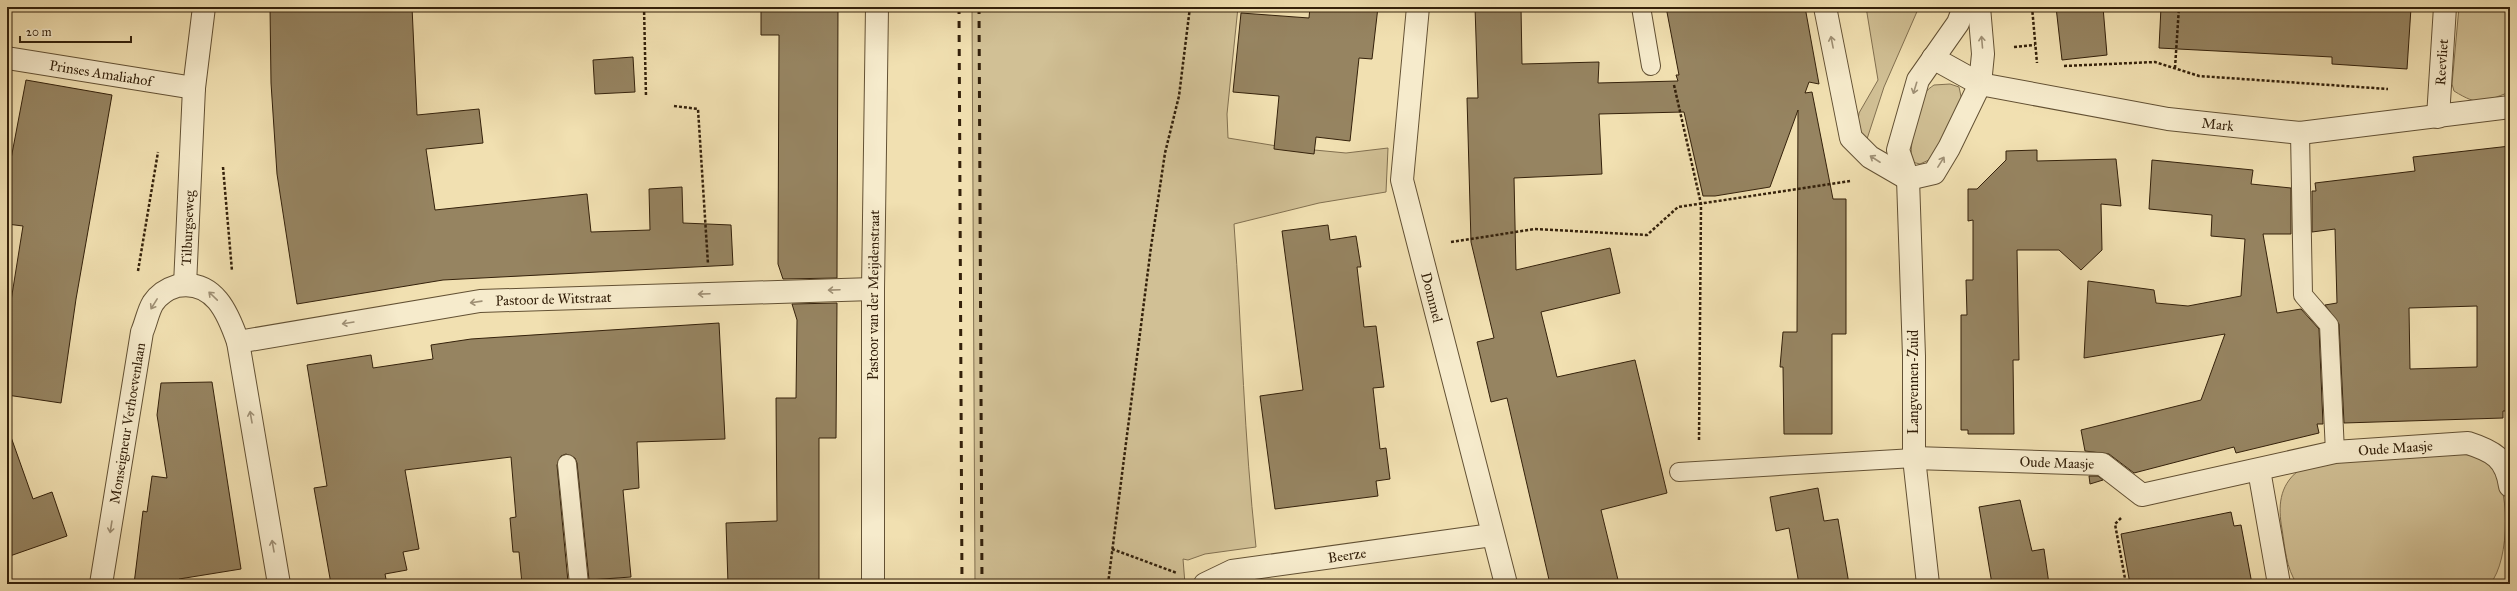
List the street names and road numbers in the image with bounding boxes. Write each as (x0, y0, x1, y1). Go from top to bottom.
street label: Reevliet (2432, 38, 2451, 86)
street label: Prinses Amaliahof (48, 56, 156, 90)
street label: Mark (2201, 114, 2235, 134)
street label: Tilburgseweg (177, 189, 198, 266)
street label: Pastoor van der Meijdenstraat (864, 210, 883, 380)
street label: Dommel (1418, 270, 1447, 325)
street label: Pastoor de Witstraat (495, 288, 612, 309)
street label: Langvennen-Zuid (1905, 330, 1922, 434)
street label: Monseigneur Verhoevenlaan (106, 341, 149, 505)
street label: Oude Maasje (2358, 437, 2433, 459)
street label: Oude Maasje (2019, 453, 2095, 472)
street label: Beerze (1327, 544, 1367, 566)

